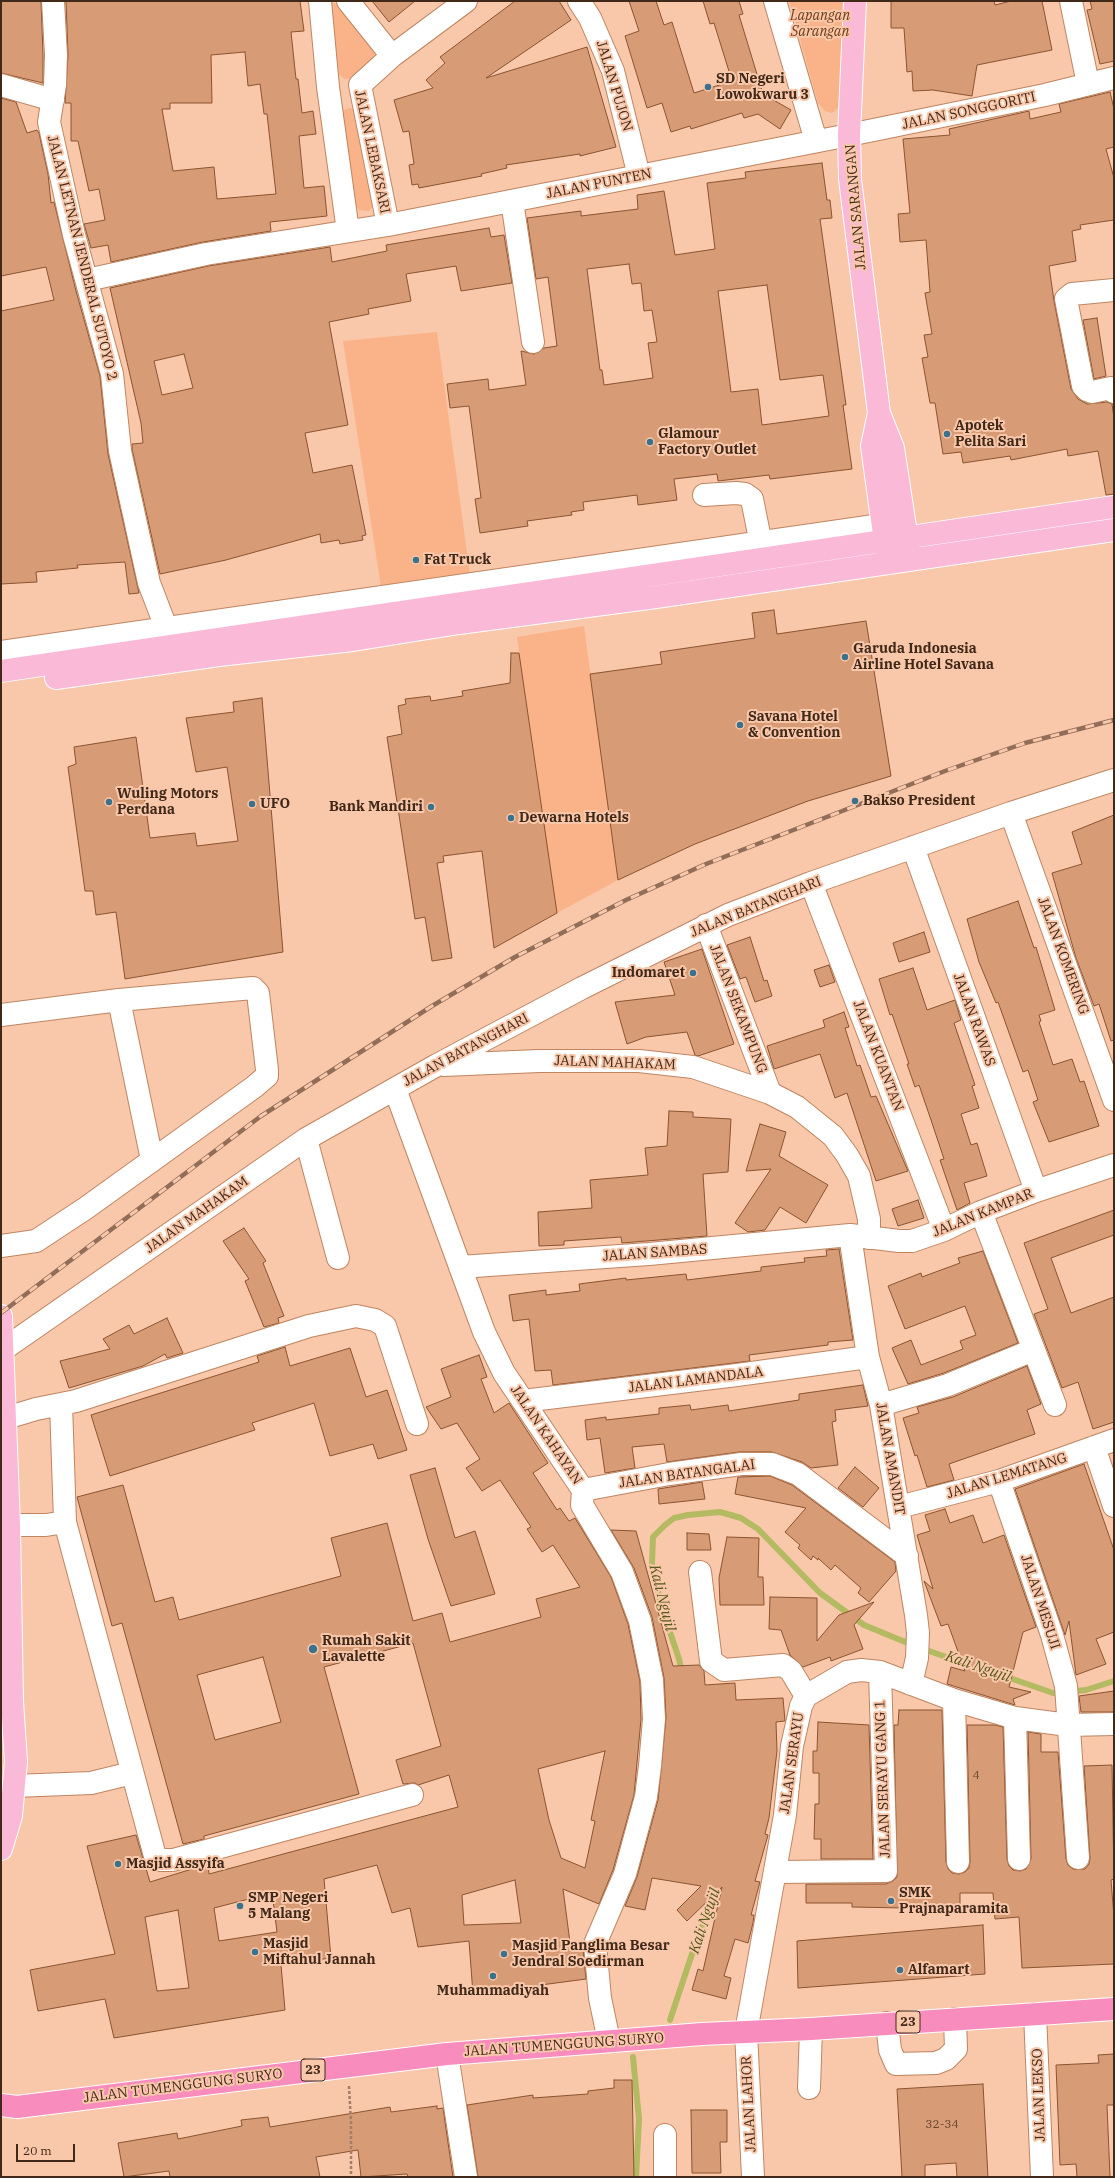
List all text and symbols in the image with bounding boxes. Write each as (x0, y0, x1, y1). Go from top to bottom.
park label: Lapangan Sarangan (790, 8, 850, 40)
street label: JALAN PUJON (592, 39, 636, 133)
place label: SD Negeri Lowokwaru 3 (716, 71, 809, 104)
marker: SD Negeri Lowokwaru 3 (703, 82, 713, 92)
street label: JALAN LEBAKSARI (351, 89, 393, 215)
street label: JALAN SONGGORITI (901, 89, 1037, 133)
street label: JALAN LETNAN JENDERAL SUTOYO 2 (43, 134, 121, 382)
street label: JALAN SARANGAN (842, 143, 870, 271)
street label: JALAN PUNTEN (545, 166, 653, 202)
place label: Apotek Pelita Sari (955, 418, 1026, 450)
place label: Glamour Factory Outlet (658, 426, 756, 458)
marker: Apotek Pelita Sari (942, 429, 952, 439)
marker: Glamour Factory Outlet (645, 437, 655, 447)
place label: Fat Truck (424, 552, 491, 568)
marker: Fat Truck (411, 555, 421, 565)
place label: Garuda Indonesia Airline Hotel Savana (853, 641, 994, 674)
marker: Garuda Indonesia Airline Hotel Savana (840, 652, 850, 662)
place label: Savana Hotel & Convention (748, 709, 840, 742)
marker: Savana Hotel & Convention (735, 720, 745, 730)
place label: Wuling Motors Perdana (117, 786, 218, 818)
place label: Bakso President (863, 793, 975, 809)
place label: UFO (260, 796, 290, 812)
marker: Bakso President (850, 796, 860, 806)
marker: Wuling Motors Perdana (104, 797, 114, 807)
marker: UFO (247, 799, 257, 809)
place label: Bank Mandiri (329, 799, 423, 815)
marker: Bank Mandiri (426, 802, 436, 812)
place label: Dewarna Hotels (519, 810, 629, 826)
marker: Dewarna Hotels (506, 813, 516, 823)
street label: JALAN BATANGHARI (688, 873, 824, 941)
street label: JALAN KOMERING (1034, 895, 1092, 1017)
street label: JALAN SEKAMPUNG (706, 942, 770, 1076)
place label: Indomaret (612, 965, 685, 981)
marker: Indomaret (688, 968, 698, 978)
street label: JALAN RAWAS (949, 971, 999, 1069)
street label: JALAN KUANTAN (849, 998, 907, 1114)
street label: JALAN BATANGHARI (400, 1010, 532, 1090)
street label: JALAN MAHAKAM (554, 1052, 676, 1074)
street label: JALAN MAHAKAM (142, 1173, 252, 1257)
street label: JALAN KAMPAR (930, 1185, 1036, 1241)
street label: JALAN SAMBAS (602, 1241, 708, 1265)
street label: JALAN LAMANDALA (628, 1363, 764, 1397)
street label: JALAN KAHAYAN (507, 1382, 585, 1488)
street label: JALAN AMANDIT (872, 1401, 908, 1517)
street label: JALAN LEMATANG (945, 1450, 1069, 1502)
street label: JALAN BATANGALAI (618, 1456, 756, 1492)
street label: JALAN MESUJI (1017, 1553, 1063, 1651)
water label: Kali Ngujil (645, 1563, 679, 1633)
place label: Rumah Sakit Lavalette (322, 1633, 411, 1666)
marker: Rumah Sakit Lavalette (307, 1643, 319, 1655)
water label: Kali Ngujil (943, 1647, 1013, 1687)
street label: JALAN SERAYU GANG 1 (872, 1700, 894, 1858)
street label: JALAN SERAYU (777, 1711, 807, 1815)
house number: 4 (972, 1769, 980, 1783)
place label: Masjid Assyifa (126, 1856, 225, 1872)
marker: Masjid Assyifa (113, 1859, 123, 1869)
place label: SMK Prajnaparamita (899, 1885, 1008, 1918)
water label: Kali Ngujil (685, 1886, 725, 1956)
place label: SMP Negeri 5 Malang (248, 1890, 328, 1922)
marker: SMK Prajnaparamita (886, 1896, 896, 1906)
marker: SMP Negeri 5 Malang (235, 1901, 245, 1911)
place label: Masjid Miftahul Jannah (263, 1936, 376, 1968)
place label: Masjid Panglima Besar Jendral Soedirman (512, 1938, 670, 1970)
marker: Masjid Miftahul Jannah (250, 1947, 260, 1957)
marker: Masjid Panglima Besar Jendral Soedirman (499, 1949, 509, 1959)
place label: Alfamart (908, 1962, 970, 1978)
marker: Alfamart (895, 1965, 905, 1975)
marker: Muhammadiyah (488, 1971, 498, 1981)
place label: Muhammadiyah (437, 1983, 549, 1999)
road number: 23 (896, 2011, 920, 2033)
street label: JALAN TUMENGGUNG SURYO (464, 2030, 664, 2060)
street label: JALAN LEKSO (1029, 2048, 1049, 2142)
street label: JALAN LAHOR (738, 2055, 760, 2153)
road number: 23 (301, 2059, 325, 2081)
street label: JALAN TUMENGGUNG SURYO (83, 2065, 283, 2107)
house number: 32-34 (925, 2118, 959, 2132)
scale bar (18, 2136, 77, 2162)
text: 20 m (23, 2143, 52, 2158)

